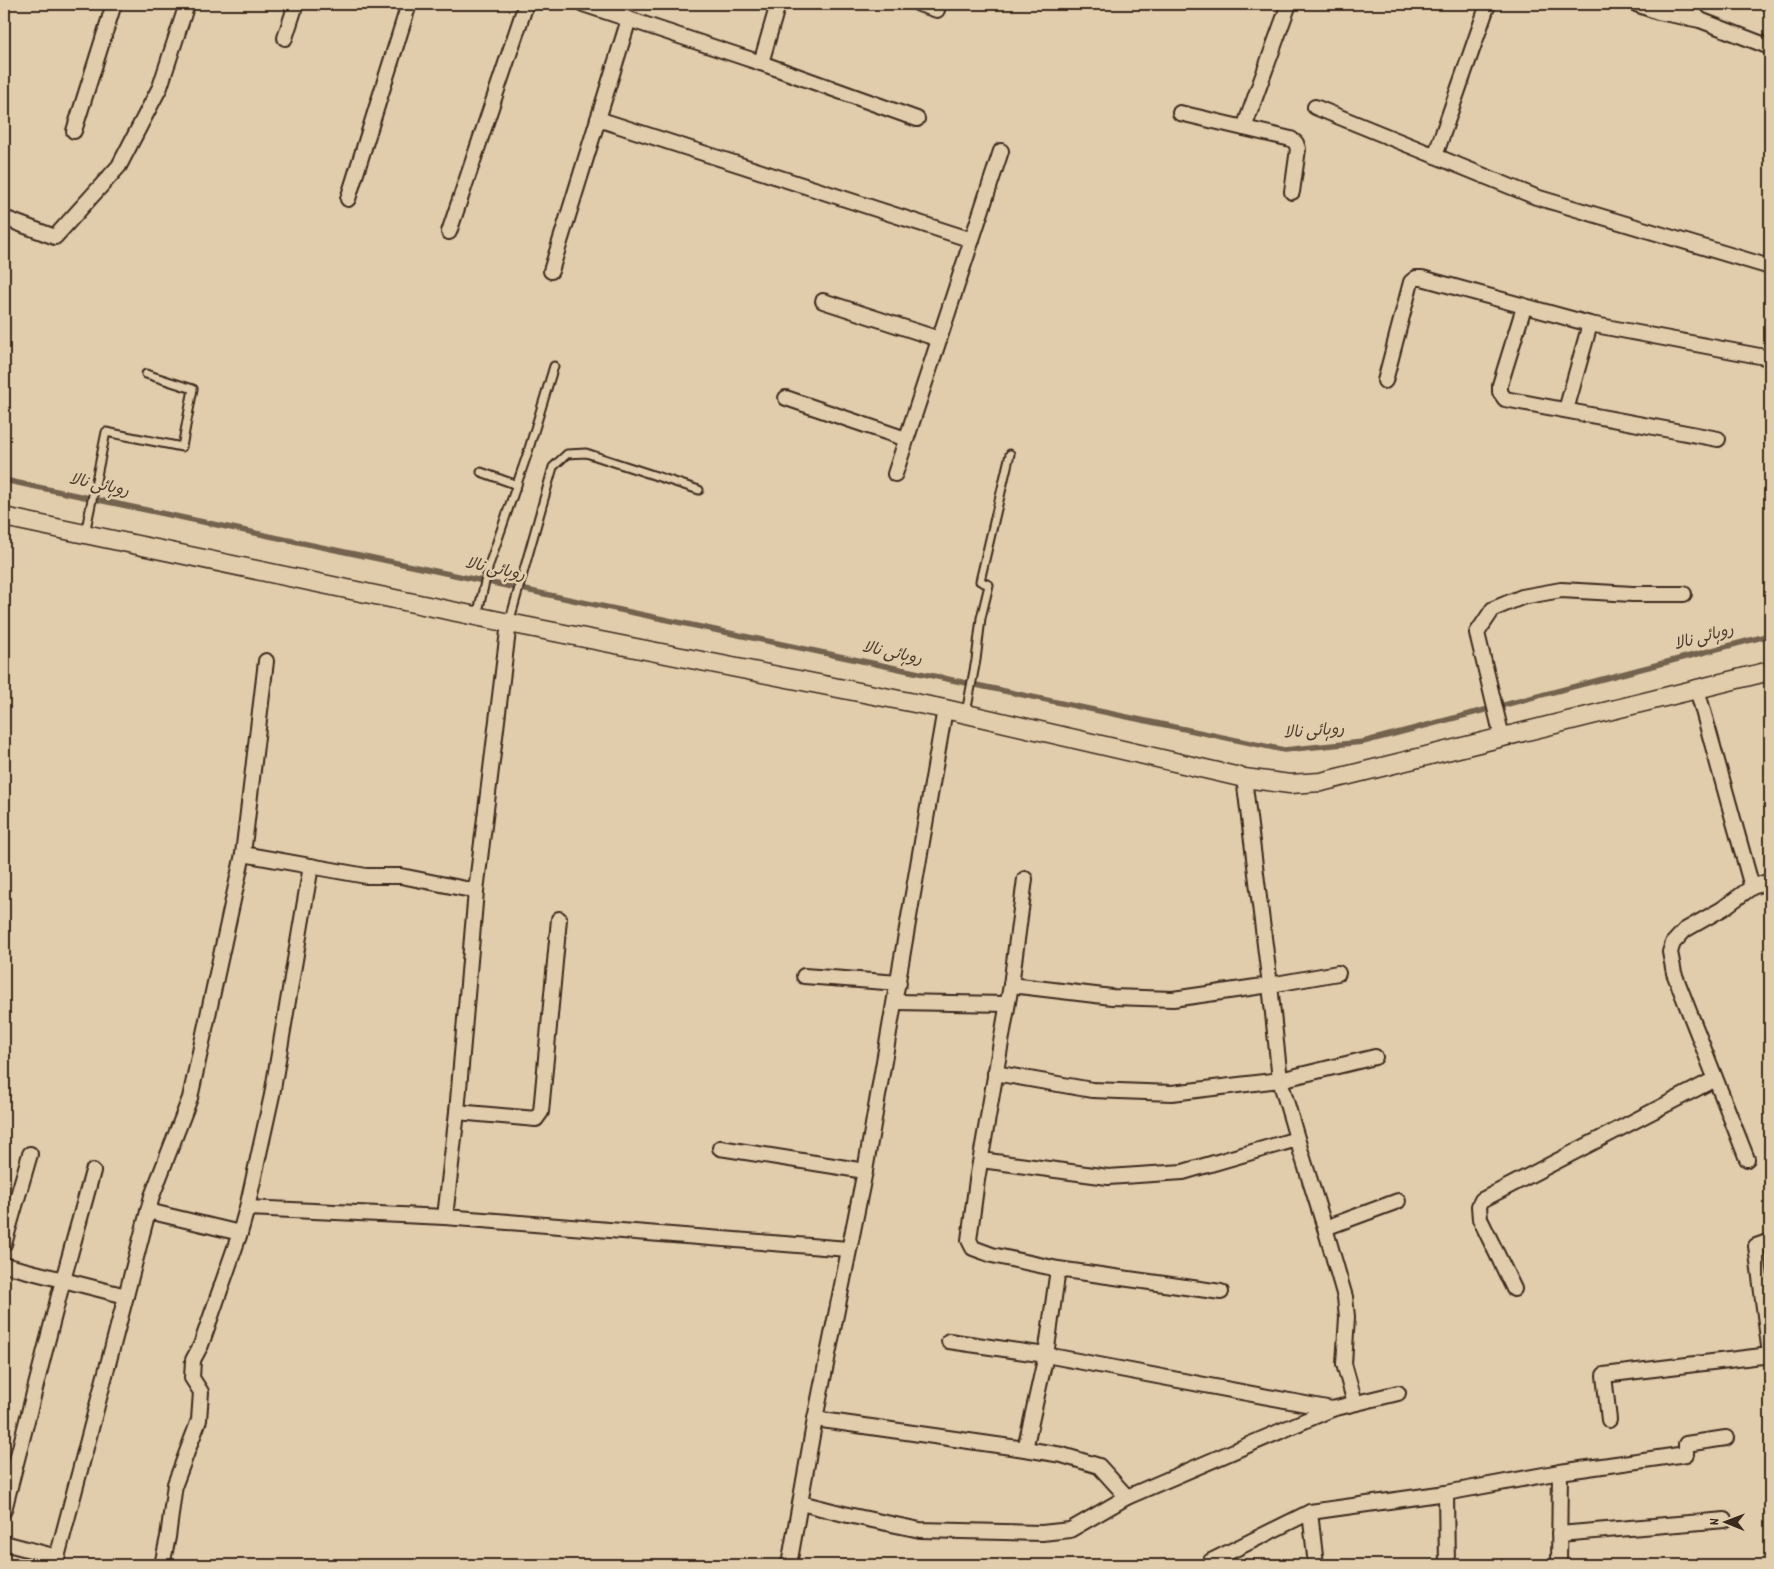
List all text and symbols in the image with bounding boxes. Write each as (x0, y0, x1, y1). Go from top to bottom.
water label: روہائی نالا (67, 468, 131, 504)
water label: روہائی نالا (463, 552, 527, 588)
water label: روہائی نالا (1672, 619, 1736, 657)
water label: روہائی نالا (860, 636, 924, 672)
water label: روہائی نالا (1283, 718, 1345, 746)
north arrow (1702, 1496, 1752, 1546)
text: N (1705, 1518, 1725, 1525)

